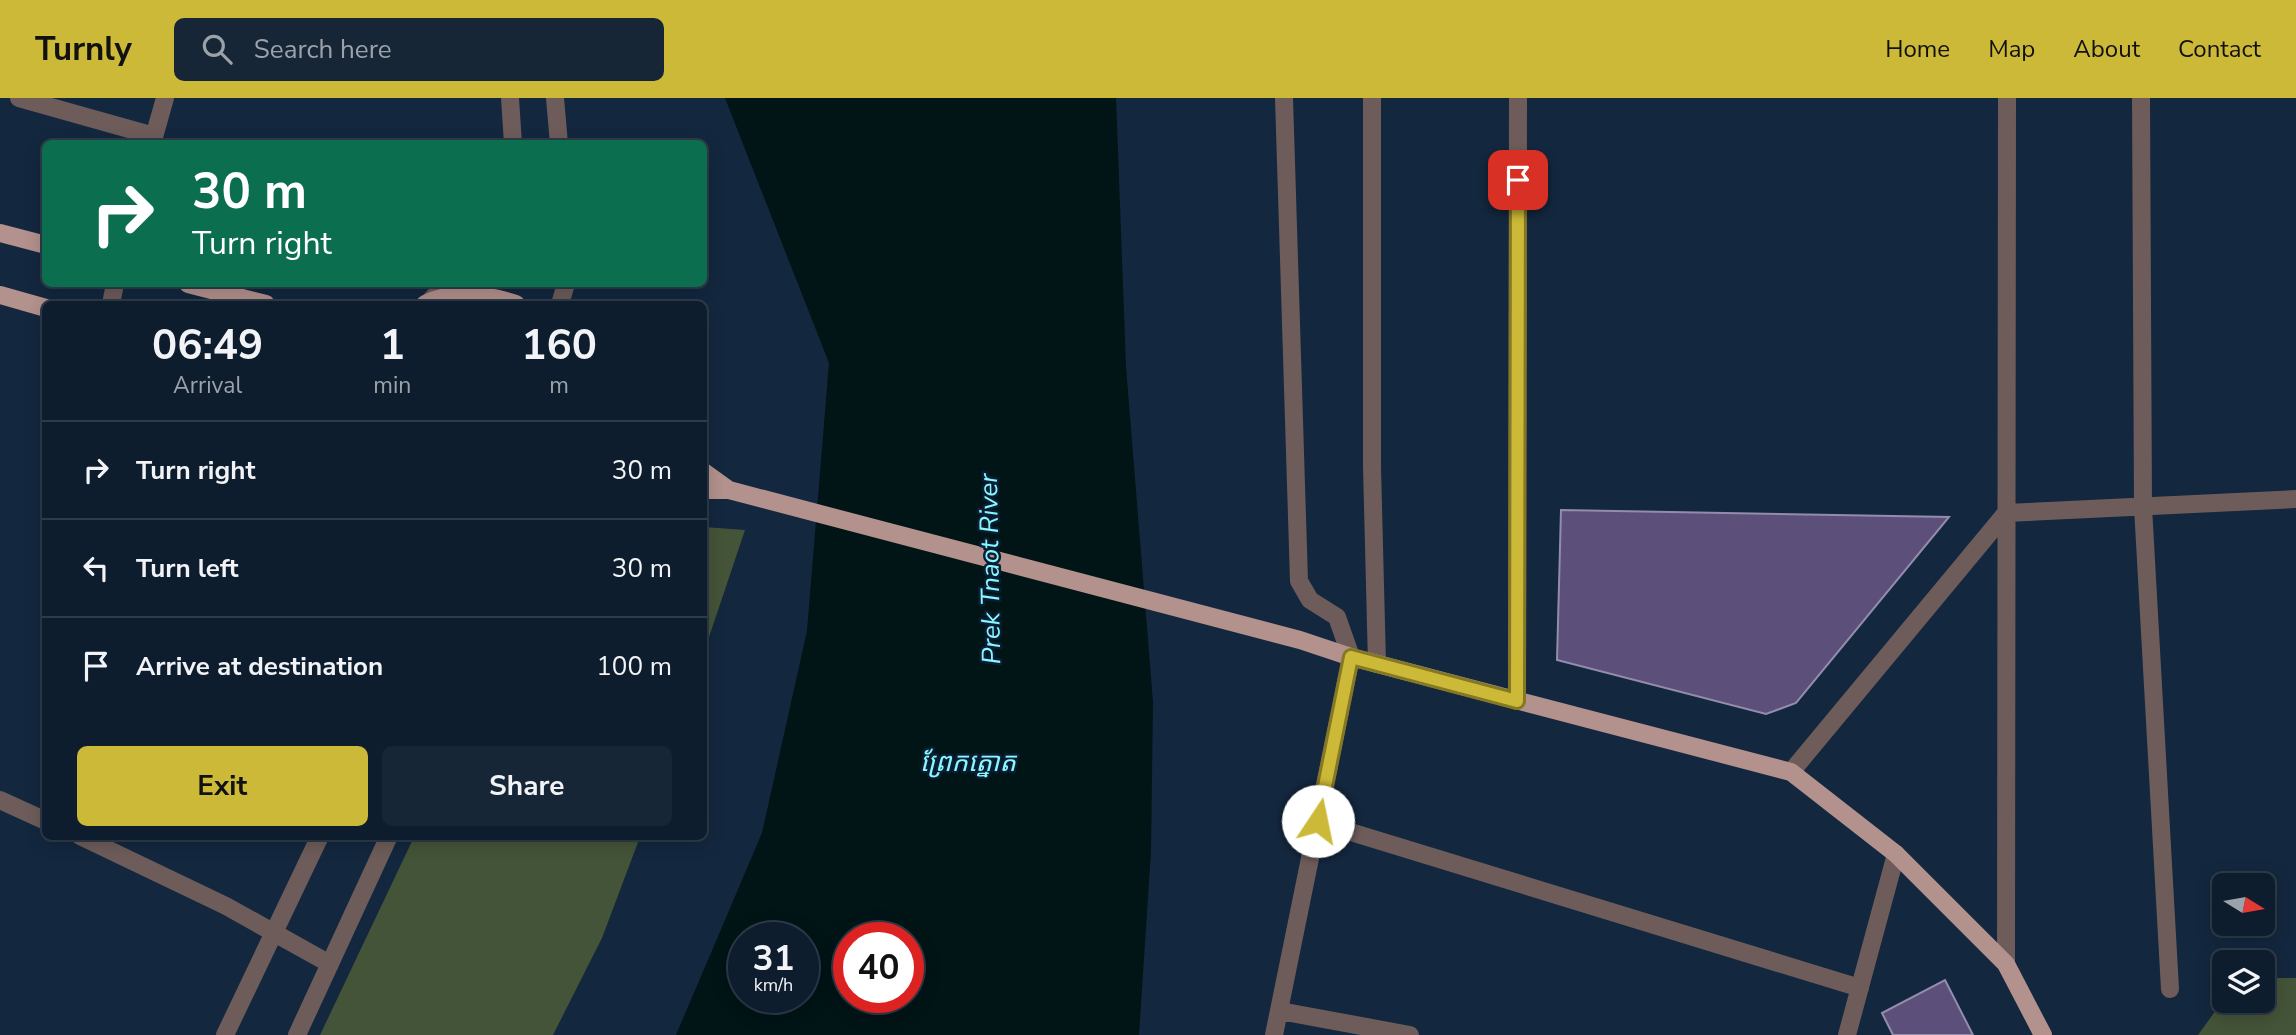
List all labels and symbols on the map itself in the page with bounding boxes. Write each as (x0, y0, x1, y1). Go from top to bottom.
pin (1488, 150, 1548, 210)
water label: Prek Tnaot River (971, 473, 1009, 665)
water label: ព្រែកត្នោត (920, 745, 1017, 780)
position arrow (1281, 784, 1355, 858)
north arrow (2212, 873, 2275, 936)
speed limit sign: 40 (833, 922, 924, 1013)

